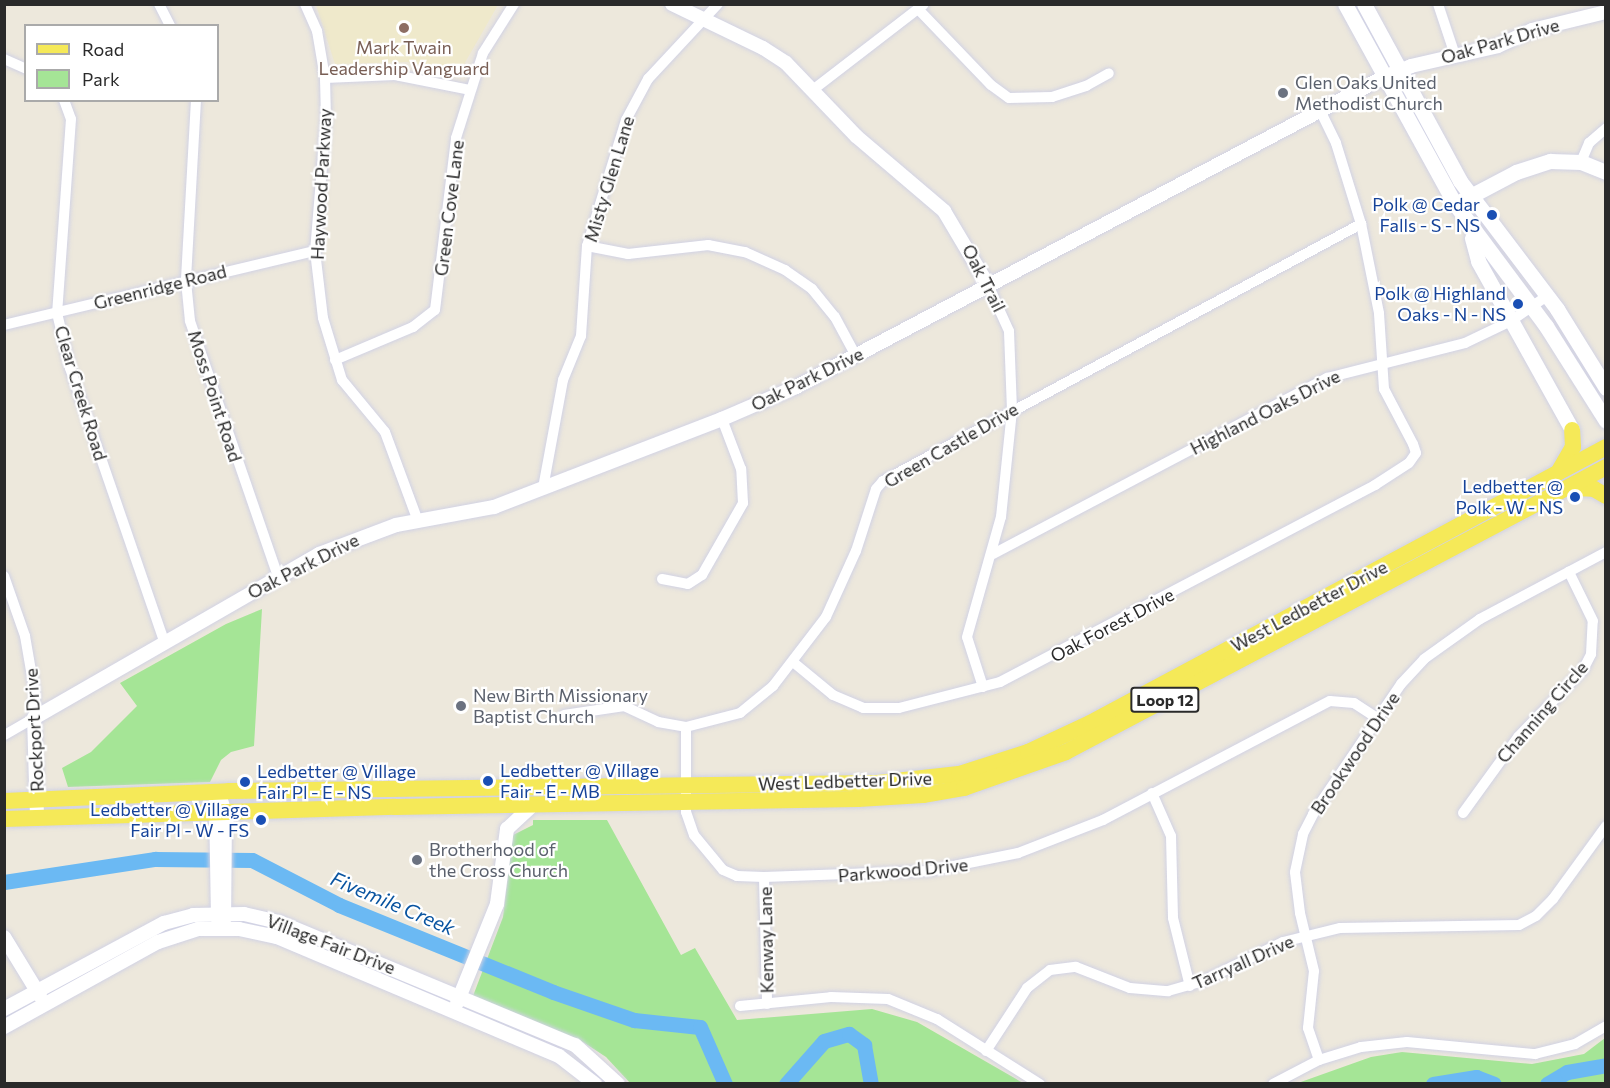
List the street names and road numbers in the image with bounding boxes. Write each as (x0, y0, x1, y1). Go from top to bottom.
street label: Oak Park Drive (1438, 14, 1562, 68)
street label: Haywood Parkway (306, 108, 336, 260)
street label: Misty Glen Lane (580, 113, 638, 245)
street label: Green Cove Lane (430, 139, 468, 277)
street label: Oak Trail (958, 241, 1010, 315)
street label: Greenridge Road (91, 260, 229, 314)
street label: Clear Creek Road (50, 323, 112, 463)
street label: Moss Point Road (184, 327, 246, 465)
street label: Oak Park Drive (747, 343, 867, 415)
street label: Highland Oaks Drive (1186, 365, 1344, 459)
street label: Green Castle Drive (880, 398, 1022, 492)
street label: Oak Park Drive (244, 529, 362, 603)
street label: West Ledbetter Drive (1227, 556, 1391, 656)
street label: Oak Forest Drive (1047, 583, 1177, 667)
street label: Channing Circle (1492, 657, 1592, 767)
street label: Rockport Drive (20, 668, 48, 792)
road number: Loop 12 (1129, 687, 1201, 713)
street label: Brookwood Drive (1306, 688, 1404, 818)
street label: West Ledbetter Drive (758, 767, 932, 795)
street label: Parkwood Drive (837, 854, 969, 886)
street label: Kenway Lane (754, 886, 778, 994)
street label: Village Fair Drive (264, 910, 398, 978)
street label: Tarryall Drive (1189, 930, 1297, 994)

